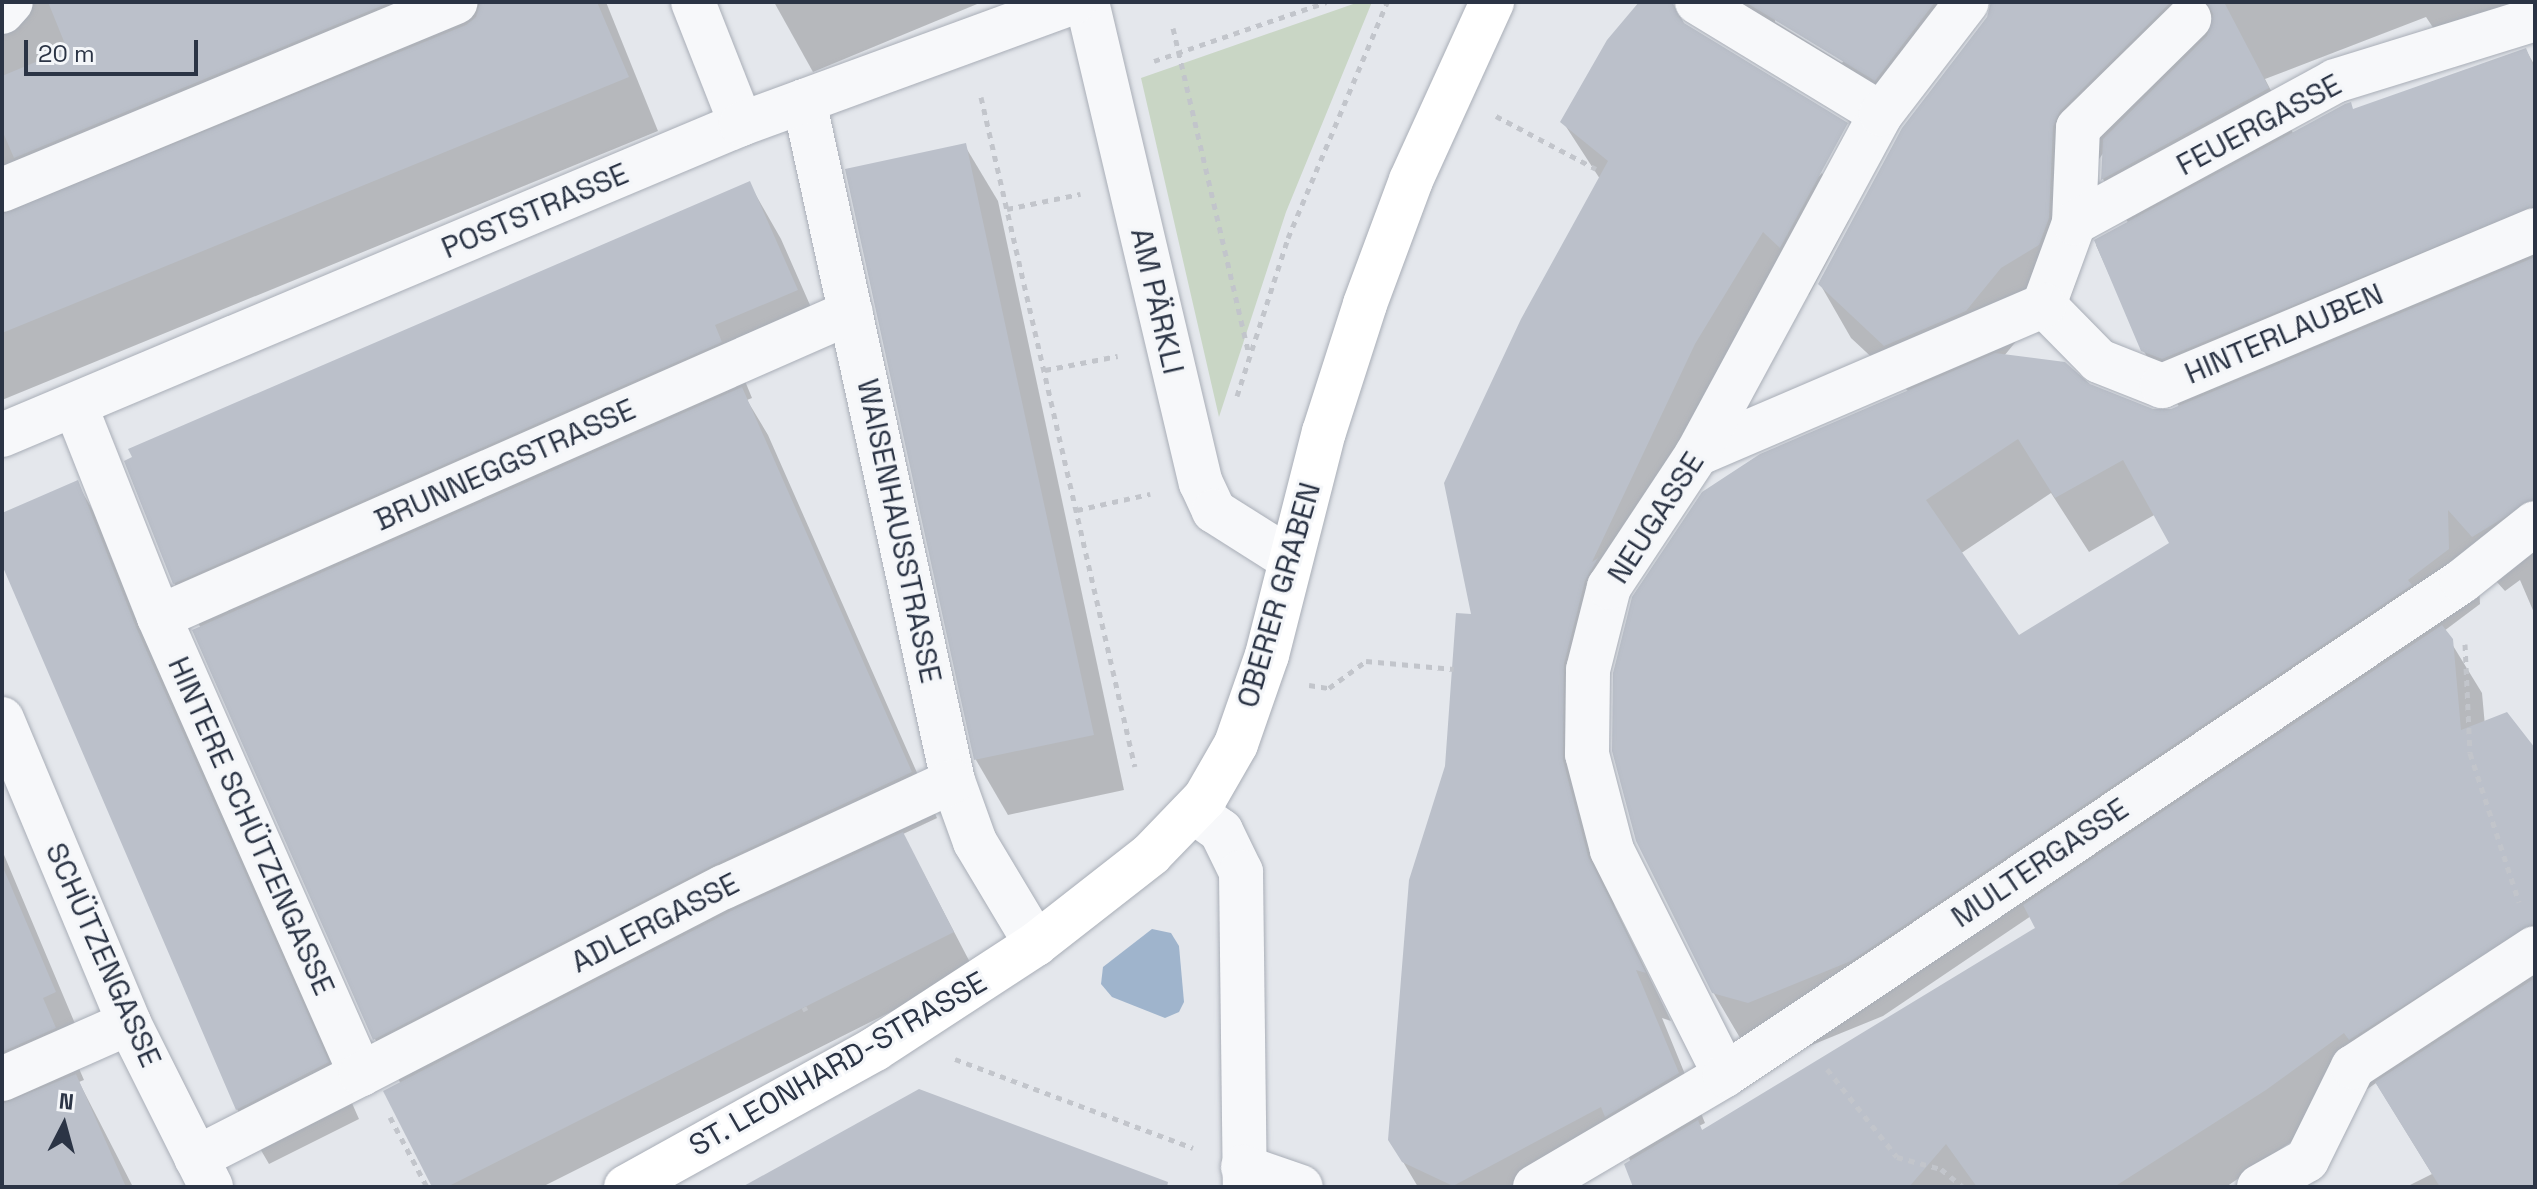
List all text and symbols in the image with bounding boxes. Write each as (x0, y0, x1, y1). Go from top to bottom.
scale bar (28, 24, 202, 74)
text: 20 m (38, 38, 95, 69)
street label: FEUERGASSE (2171, 67, 2347, 183)
street label: POSTSTRASSE (436, 156, 634, 266)
street label: AM PÄRKLI (1123, 224, 1191, 378)
street label: HINTERLAUBEN (2179, 276, 2389, 392)
street label: WAISENHAUSSTRASSE (849, 376, 949, 686)
street label: BRUNNEGGSTRASSE (369, 391, 641, 539)
street label: NEUGASSE (1600, 446, 1712, 590)
street label: OBERER GRABEN (1230, 478, 1328, 712)
street label: HINTERE SCHÜTZENGASSE (160, 651, 342, 1001)
street label: MULTERGASSE (1945, 791, 2135, 935)
street label: SCHÜTZENGASSE (37, 837, 169, 1073)
street label: ADLERGASSE (565, 865, 745, 981)
street label: ST. LEONHARD-STRASSE (682, 964, 994, 1164)
north arrow (24, 1085, 104, 1165)
text: N (58, 1086, 75, 1116)

